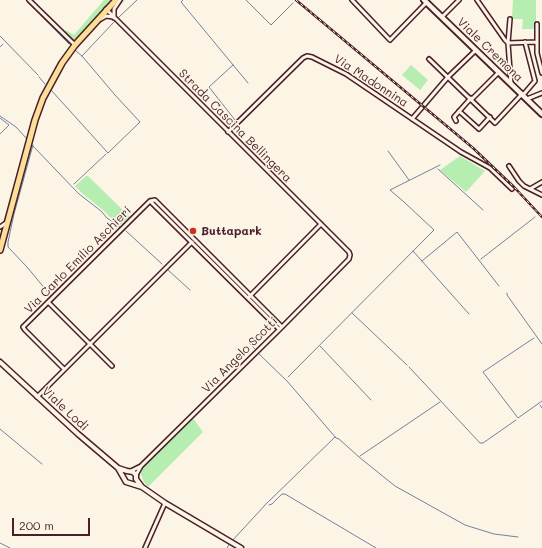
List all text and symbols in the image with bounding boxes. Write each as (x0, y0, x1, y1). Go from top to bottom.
street label: Viale Cremona (454, 15, 526, 85)
street label: Via Madonnina (331, 52, 411, 110)
street label: Strada Cascina Bellingera (175, 66, 295, 186)
street label: Via Carlo Emilio Aschieri (22, 204, 134, 316)
place label: Buttapark (201, 224, 262, 238)
marker: Buttapark (188, 226, 198, 236)
street label: Via Angelo Scotti (199, 314, 281, 396)
street label: Viale Lodi (39, 384, 91, 434)
scale bar (14, 510, 92, 536)
text: 200 m (19, 517, 54, 533)

